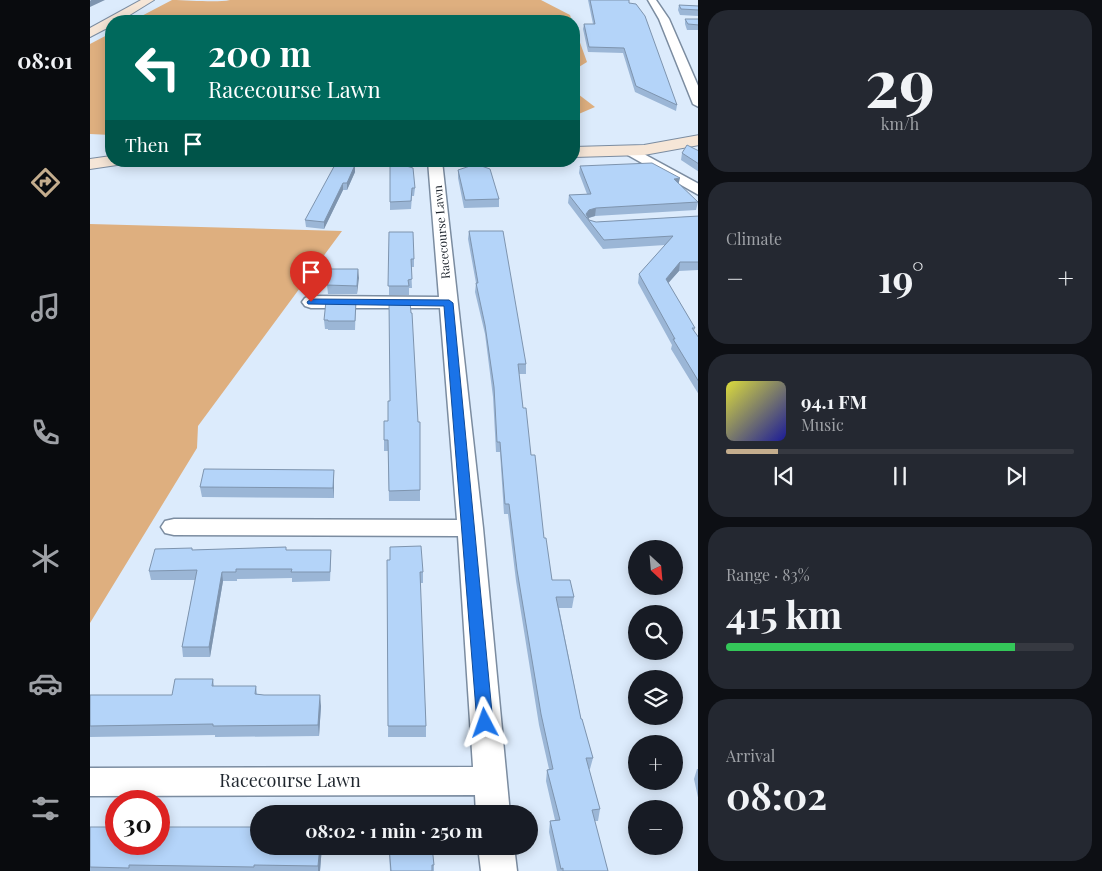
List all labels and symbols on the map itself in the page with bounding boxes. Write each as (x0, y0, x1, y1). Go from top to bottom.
street label: Racecourse Lawn (429, 184, 453, 280)
pin (290, 251, 332, 302)
north arrow (628, 540, 682, 595)
position arrow (458, 696, 510, 748)
street label: Racecourse Lawn (219, 768, 361, 792)
speed limit sign: 30 (105, 790, 170, 855)

